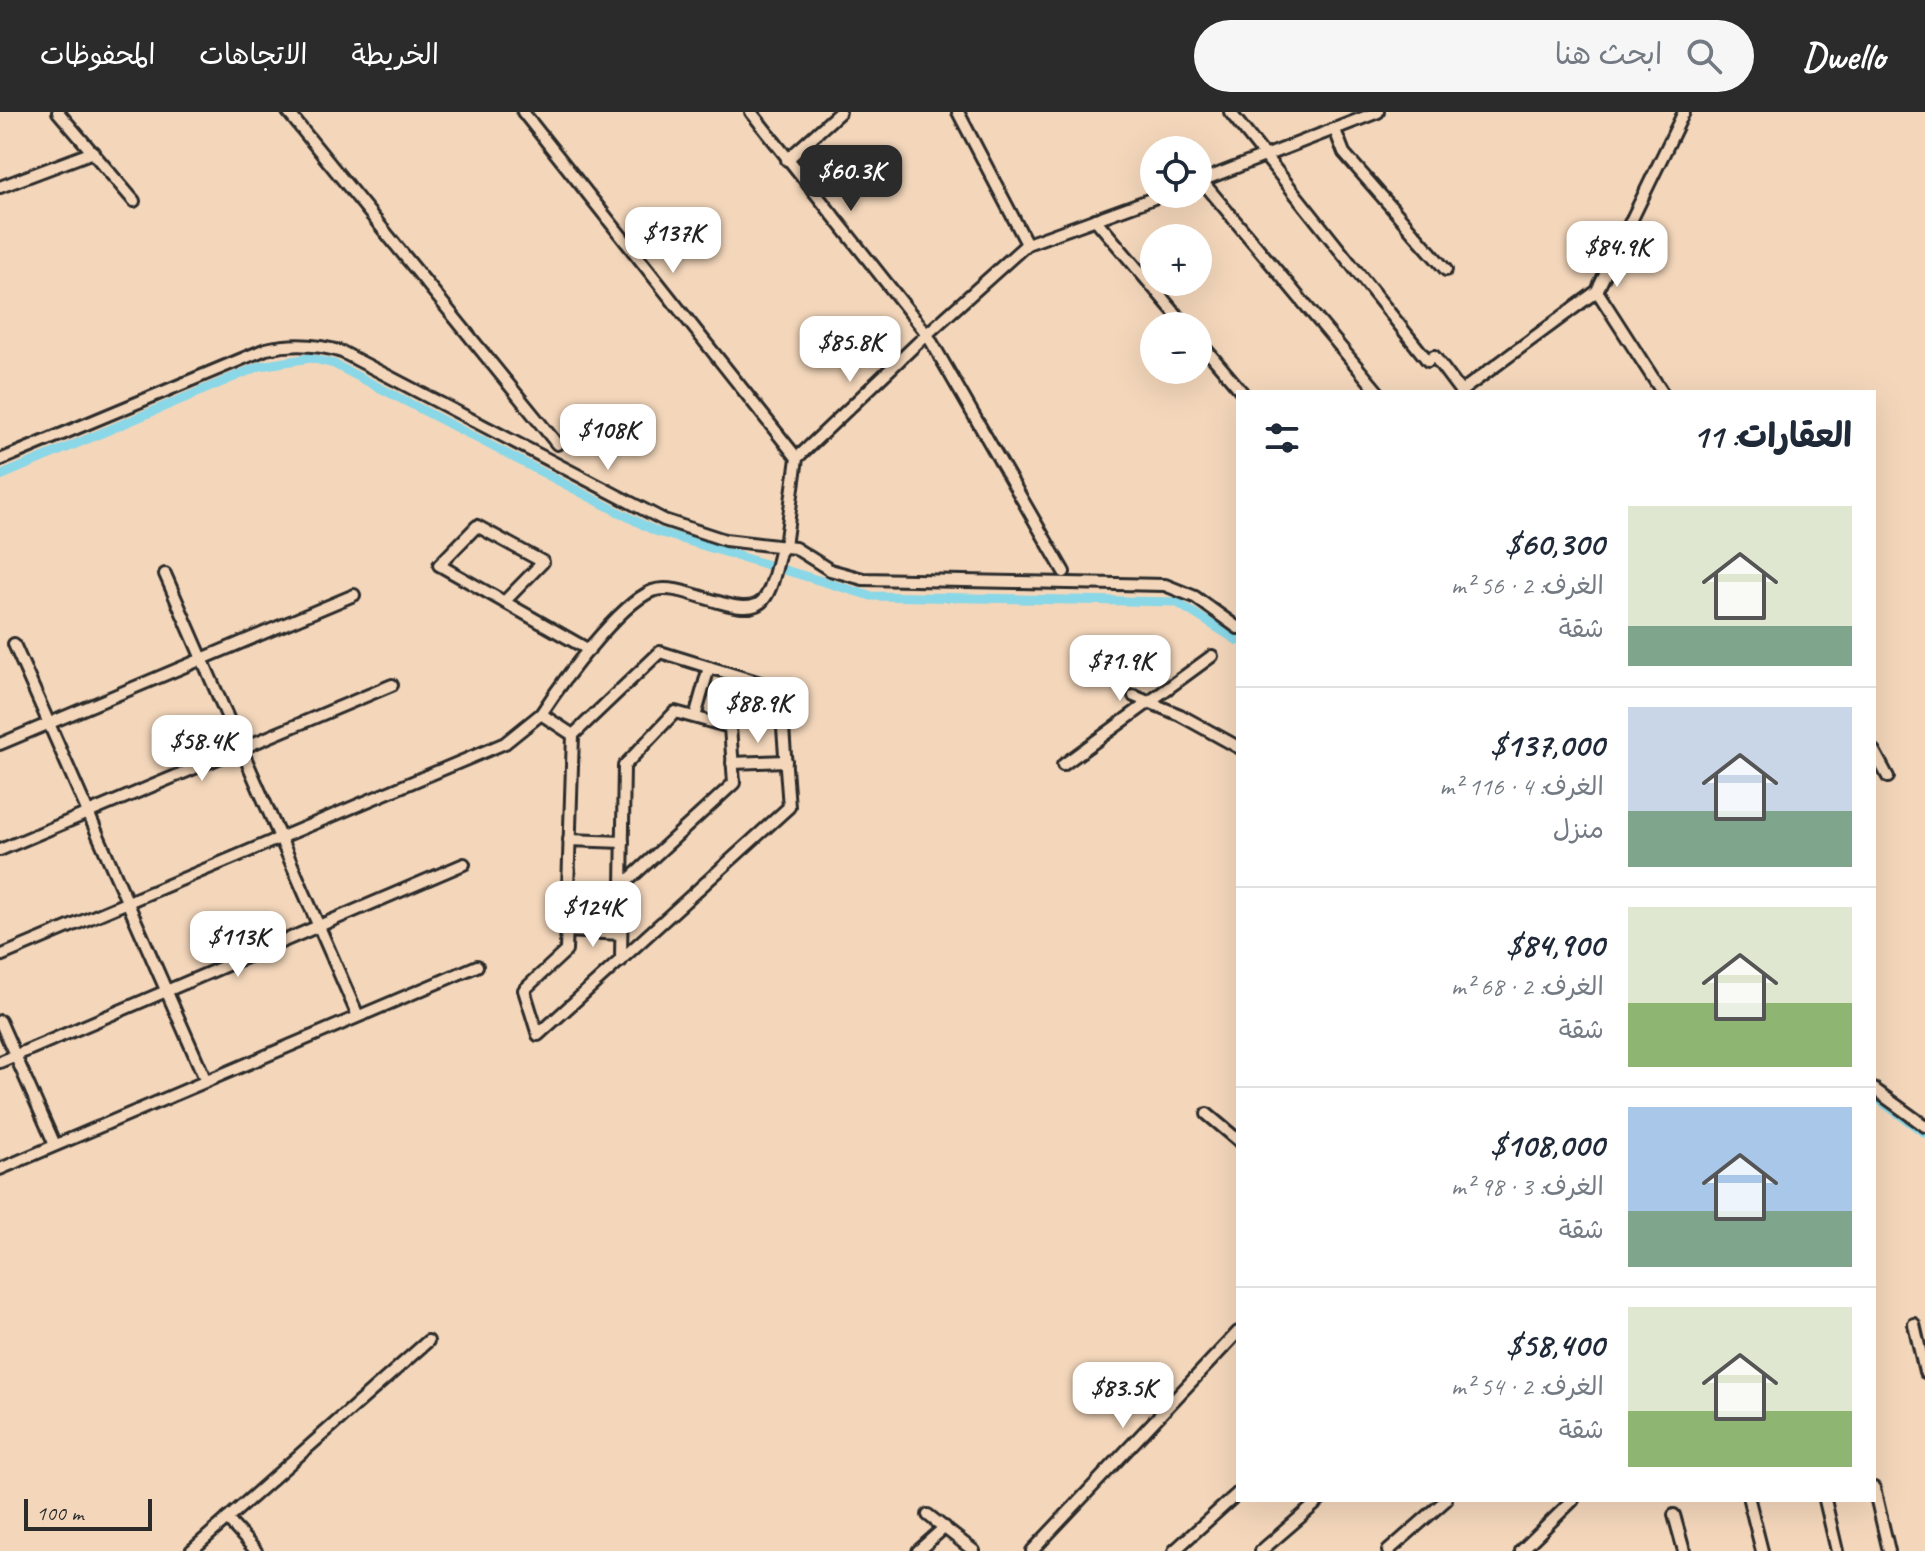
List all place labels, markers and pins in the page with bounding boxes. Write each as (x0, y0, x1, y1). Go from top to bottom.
pin: $60.3K (786, 145, 916, 213)
pin: $137K (617, 207, 729, 275)
pin: $84.9K (1552, 221, 1682, 289)
pin: $85.8K (785, 316, 915, 384)
pin: $108K (552, 404, 664, 472)
pin: $71.9K (1055, 635, 1185, 703)
pin: $88.9K (693, 677, 823, 745)
pin: $58.4K (137, 715, 267, 783)
pin: $124K (537, 881, 649, 949)
pin: $113K (182, 911, 294, 979)
pin: $83.5K (1058, 1362, 1188, 1430)

